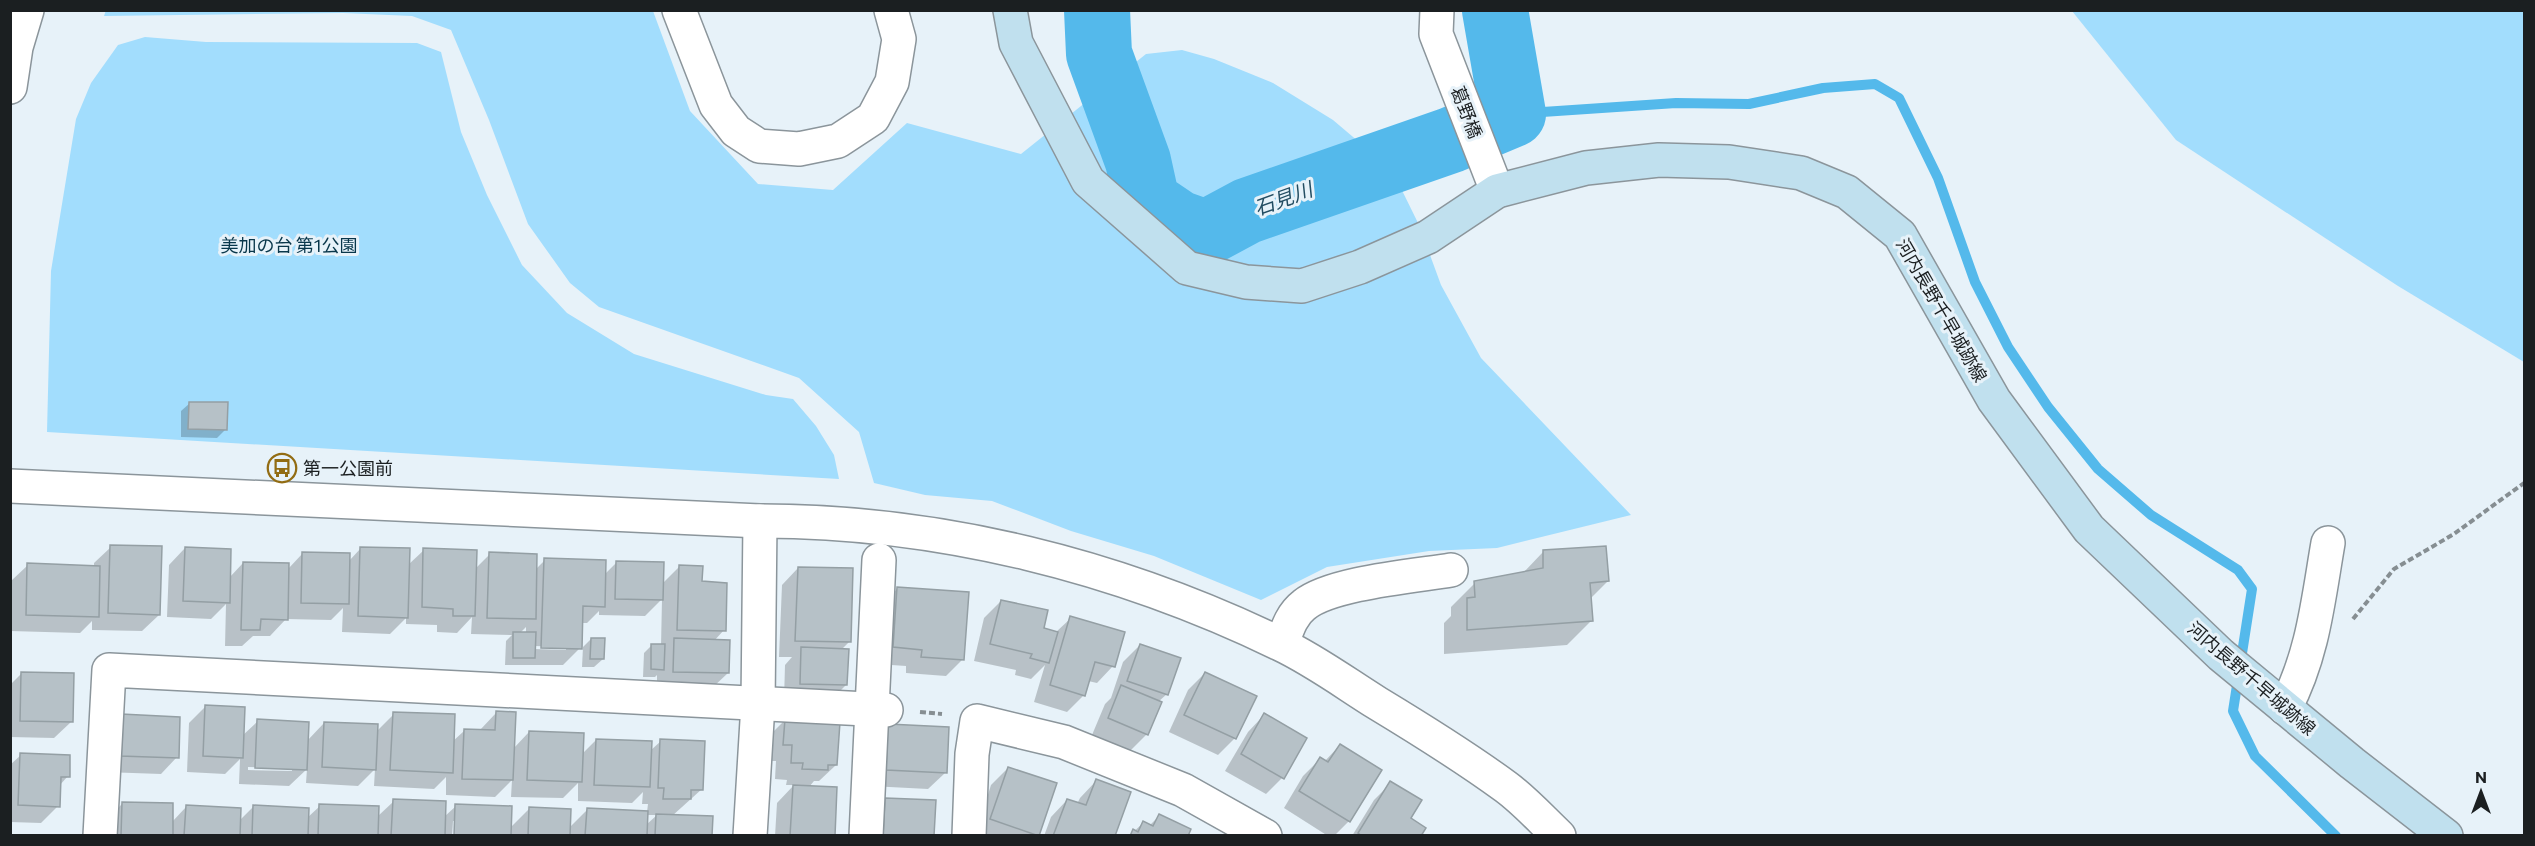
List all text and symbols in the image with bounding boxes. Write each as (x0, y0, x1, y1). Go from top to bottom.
street label: 葛野橋 (1447, 83, 1487, 141)
water label: 石見川 (1251, 176, 1317, 220)
park label: 美加の台 第1公園 (220, 234, 358, 256)
street label: 河内長野千早城跡線 (1892, 234, 1992, 386)
bus stop icon: 第一公園前 (266, 452, 298, 484)
place label: 第一公園前 (303, 457, 393, 479)
street label: 河内長野千早城跡線 (2184, 617, 2320, 739)
north arrow (2451, 762, 2511, 822)
text: N (2475, 767, 2487, 786)

